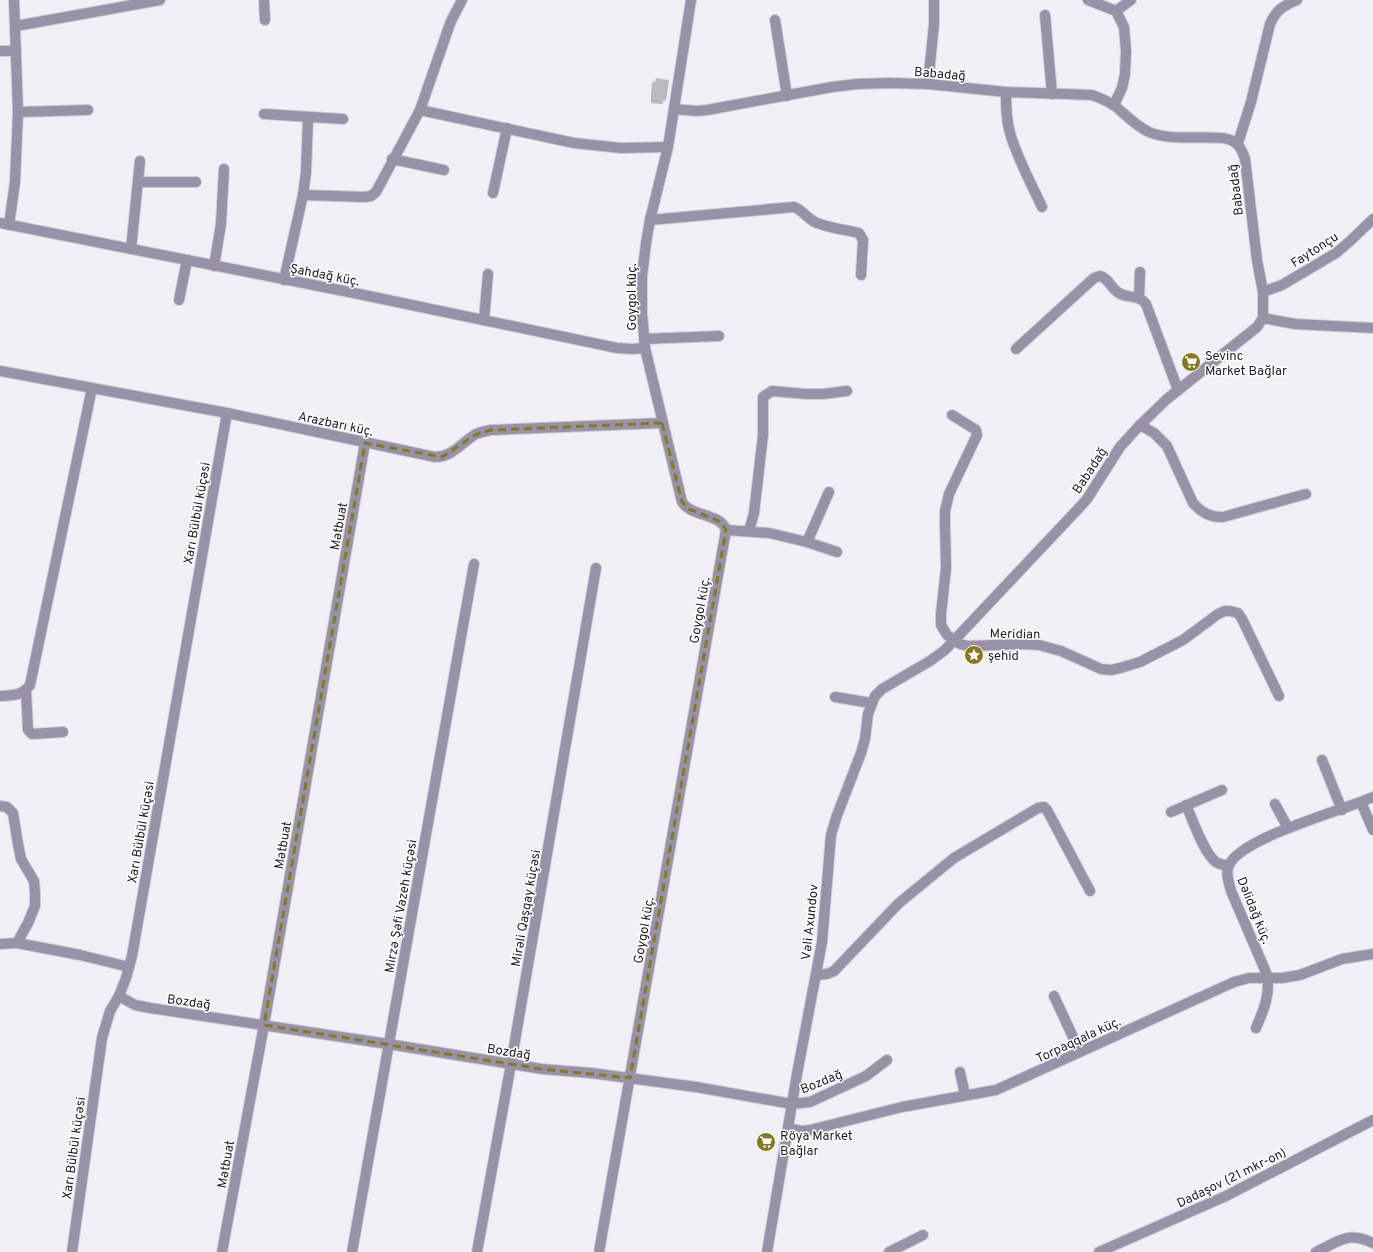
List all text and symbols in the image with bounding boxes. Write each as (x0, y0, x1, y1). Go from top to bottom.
street label: Babadağ (913, 65, 966, 85)
street label: Babadağ (1226, 163, 1248, 216)
street label: Faytonçu (1288, 229, 1342, 272)
street label: Şahdağ küç. (288, 261, 361, 291)
street label: Goygol küç. (625, 263, 641, 331)
place label: Sevinc Market Bağlar (1205, 349, 1287, 380)
supermarket icon: Sevinc Market Bağlar (1180, 351, 1202, 373)
street label: Arazbarı küç. (296, 409, 375, 441)
street label: Babadağ (1070, 445, 1111, 497)
street label: Xarı Bülbül küçəsi (181, 461, 215, 566)
street label: Mətbuat (328, 501, 352, 552)
street label: Goygol küç. (687, 576, 715, 645)
street label: Meridian (989, 627, 1041, 643)
place icon: şehid (963, 644, 985, 666)
place label: şehid (988, 649, 1019, 665)
street label: Xarı Bülbül küçəsi (125, 780, 159, 885)
street label: Mətbuat (272, 820, 296, 871)
street label: Mirzə Şəfi Vazeh küçəsi (382, 838, 422, 974)
street label: Mirəli Qaşqay küçəsi (509, 849, 545, 968)
street label: Dəlidağ küç. (1232, 875, 1274, 947)
street label: Vəli Axundov (799, 883, 823, 961)
street label: Goygol küç. (631, 896, 659, 965)
street label: Bozdağ (166, 992, 212, 1014)
street label: Torpaqqala küç. (1034, 1014, 1124, 1067)
street label: Bozdağ (486, 1042, 532, 1064)
street label: Bozdağ (798, 1067, 845, 1099)
street label: Xarı Bülbül küçəsi (60, 1096, 90, 1201)
place label: Röya Market Bağlar (780, 1129, 853, 1160)
supermarket icon: Röya Market Bağlar (755, 1131, 777, 1153)
street label: Mətbuat (215, 1139, 239, 1190)
street label: Dadaşov (21 mkr-on) (1175, 1145, 1289, 1212)

